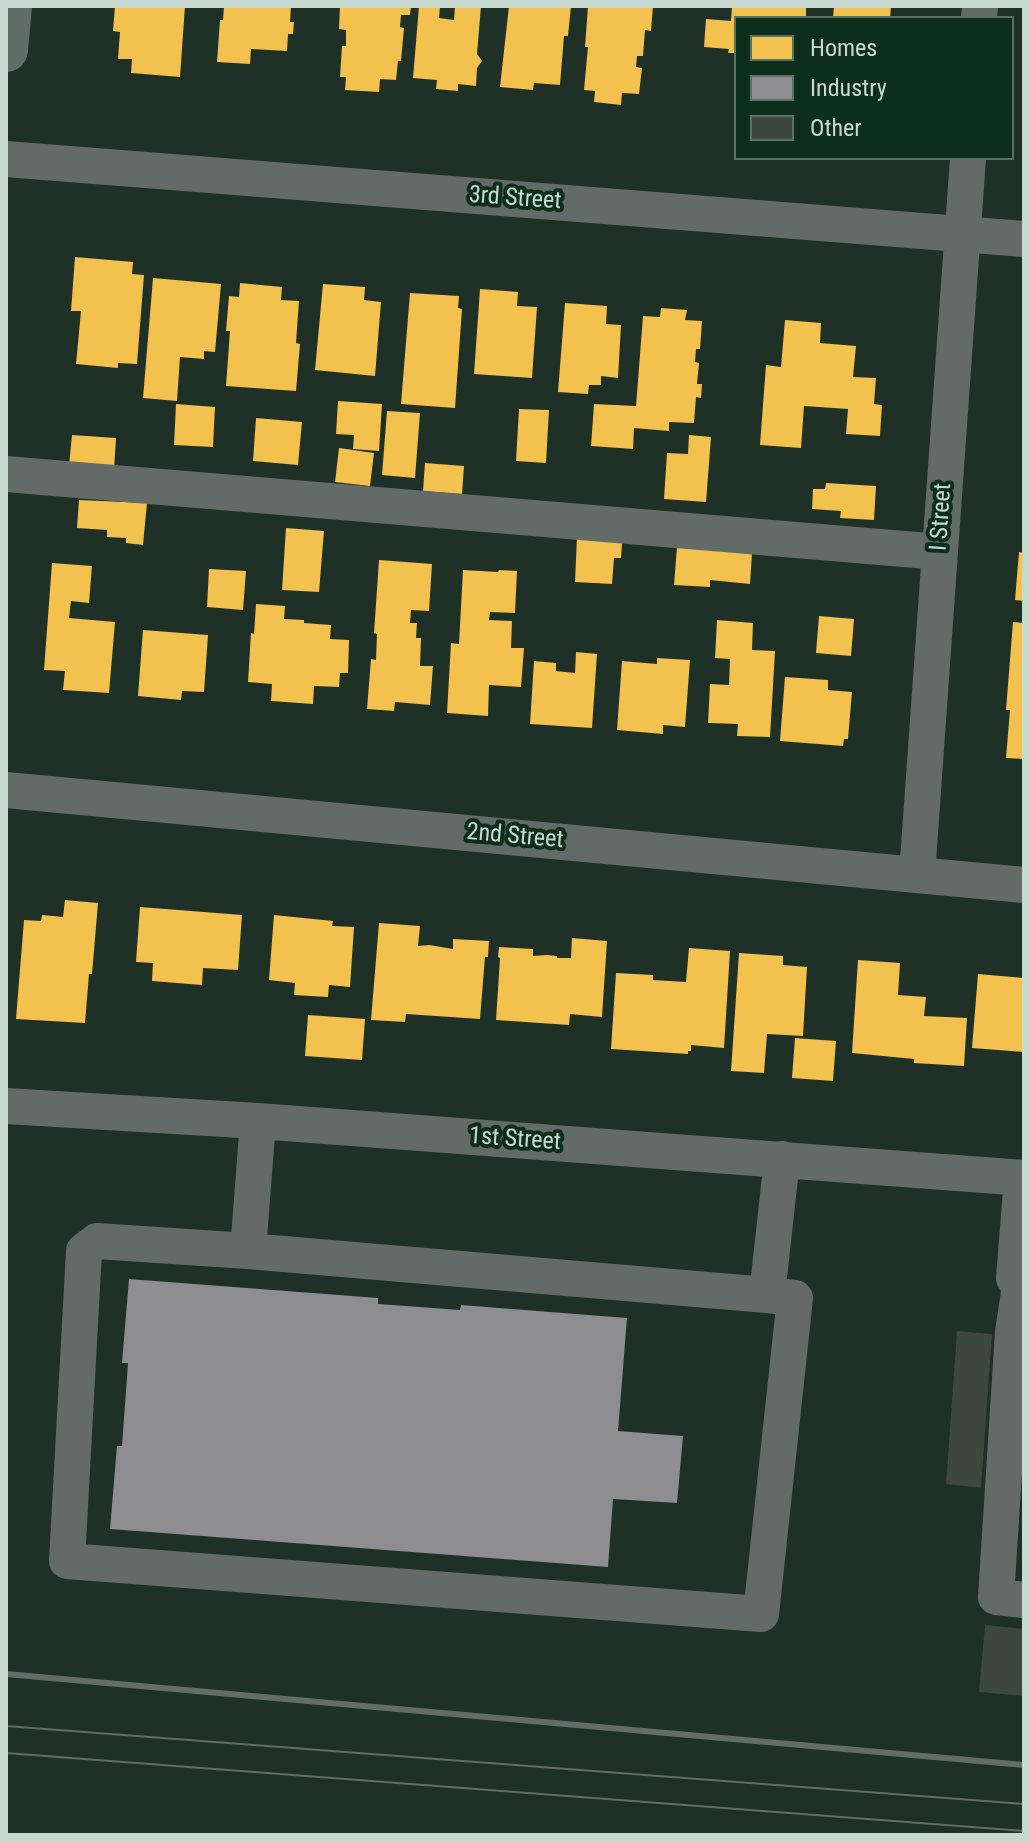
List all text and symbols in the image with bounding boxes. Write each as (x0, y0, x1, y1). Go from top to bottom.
legend (734, 16, 1014, 160)
text: Homes (810, 34, 877, 62)
text: Industry (810, 74, 887, 102)
text: Other (810, 114, 862, 142)
street label: 3rd Street (468, 181, 562, 217)
street label: I Street (925, 482, 959, 552)
street label: 2nd Street (465, 818, 565, 856)
street label: 1st Street (468, 1122, 562, 1158)

